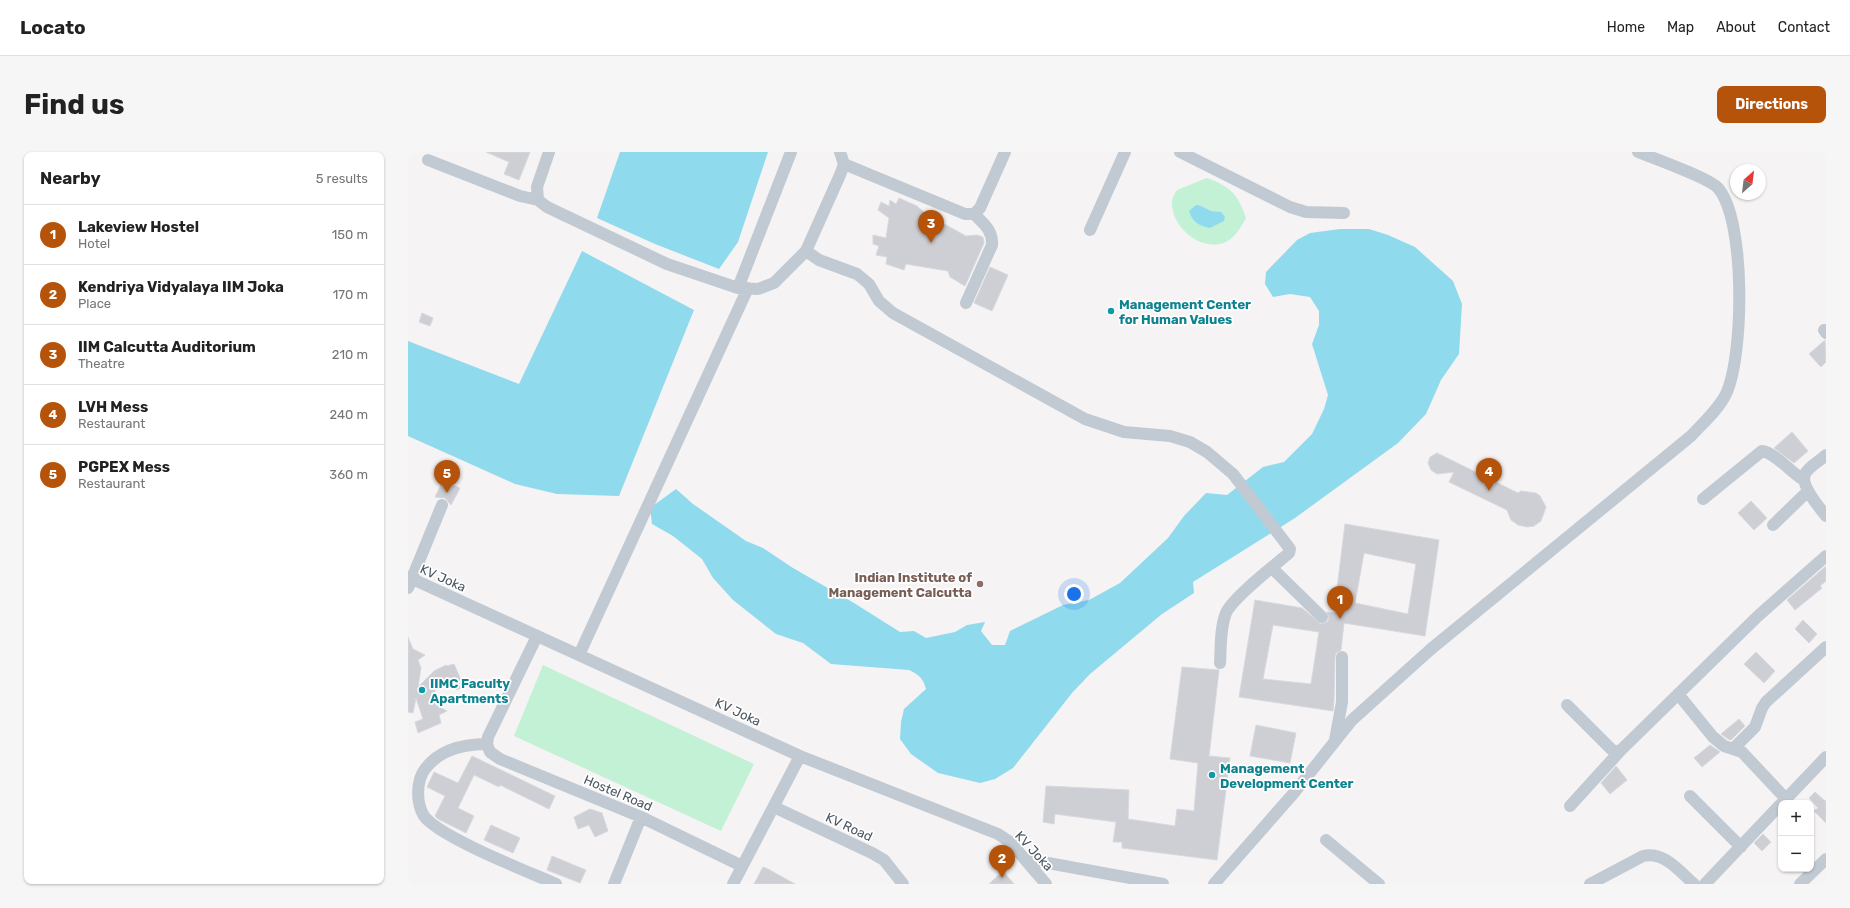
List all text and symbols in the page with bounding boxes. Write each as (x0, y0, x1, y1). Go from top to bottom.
text: Locato (20, 16, 86, 39)
text: Home (1607, 19, 1645, 36)
text: Map (1667, 19, 1694, 36)
text: About (1716, 19, 1756, 36)
text: Contact (1778, 19, 1830, 36)
button: Directions (1717, 86, 1826, 123)
text: Find us (24, 88, 124, 121)
north arrow (1730, 164, 1766, 200)
text: Nearby (40, 168, 101, 188)
text: 5 results (316, 171, 368, 186)
pin: 3 (918, 210, 944, 243)
text: Lakeview Hostel (78, 218, 199, 236)
text: 1 (50, 227, 56, 242)
text: 150 m (332, 227, 368, 242)
text: Hotel (78, 236, 110, 251)
text: Kendriya Vidyalaya IIM Joka (78, 278, 284, 296)
text: 2 (49, 287, 57, 302)
text: 170 m (333, 287, 368, 302)
text: Place (78, 296, 111, 311)
place label: Management Center for Human Values (1119, 297, 1251, 327)
marker: Management Center for Human Values (1106, 306, 1116, 316)
text: IIM Calcutta Auditorium (78, 338, 256, 356)
text: 3 (49, 347, 57, 362)
text: 210 m (332, 347, 368, 362)
text: Theatre (78, 356, 125, 371)
text: LVH Mess (78, 398, 148, 416)
text: 4 (49, 407, 57, 422)
text: 240 m (329, 407, 368, 422)
text: Restaurant (78, 416, 145, 431)
text: PGPEX Mess (78, 458, 170, 476)
pin: 4 (1476, 458, 1502, 491)
pin: 5 (434, 460, 460, 493)
text: 5 (49, 467, 57, 482)
text: 360 m (329, 467, 368, 482)
text: Restaurant (78, 476, 145, 491)
street label: KV Joka (418, 561, 468, 595)
place label: Indian Institute of Management Calcutta (828, 570, 972, 600)
marker: Indian Institute of Management Calcutta (975, 579, 985, 589)
your location (1064, 584, 1084, 604)
pin: 1 (1327, 586, 1353, 619)
place label: IIMC Faculty Apartments (430, 676, 510, 706)
marker: IIMC Faculty Apartments (417, 685, 427, 695)
street label: KV Joka (713, 695, 763, 729)
place label: Management Development Center (1220, 761, 1354, 791)
marker: Management Development Center (1207, 770, 1217, 780)
street label: Hostel Road (582, 772, 654, 814)
map controls (1778, 800, 1814, 872)
button: + (1778, 800, 1814, 836)
street label: KV Road (823, 810, 875, 844)
street label: KV Joka (1012, 828, 1056, 874)
button: − (1778, 836, 1814, 872)
pin: 2 (989, 845, 1015, 878)

